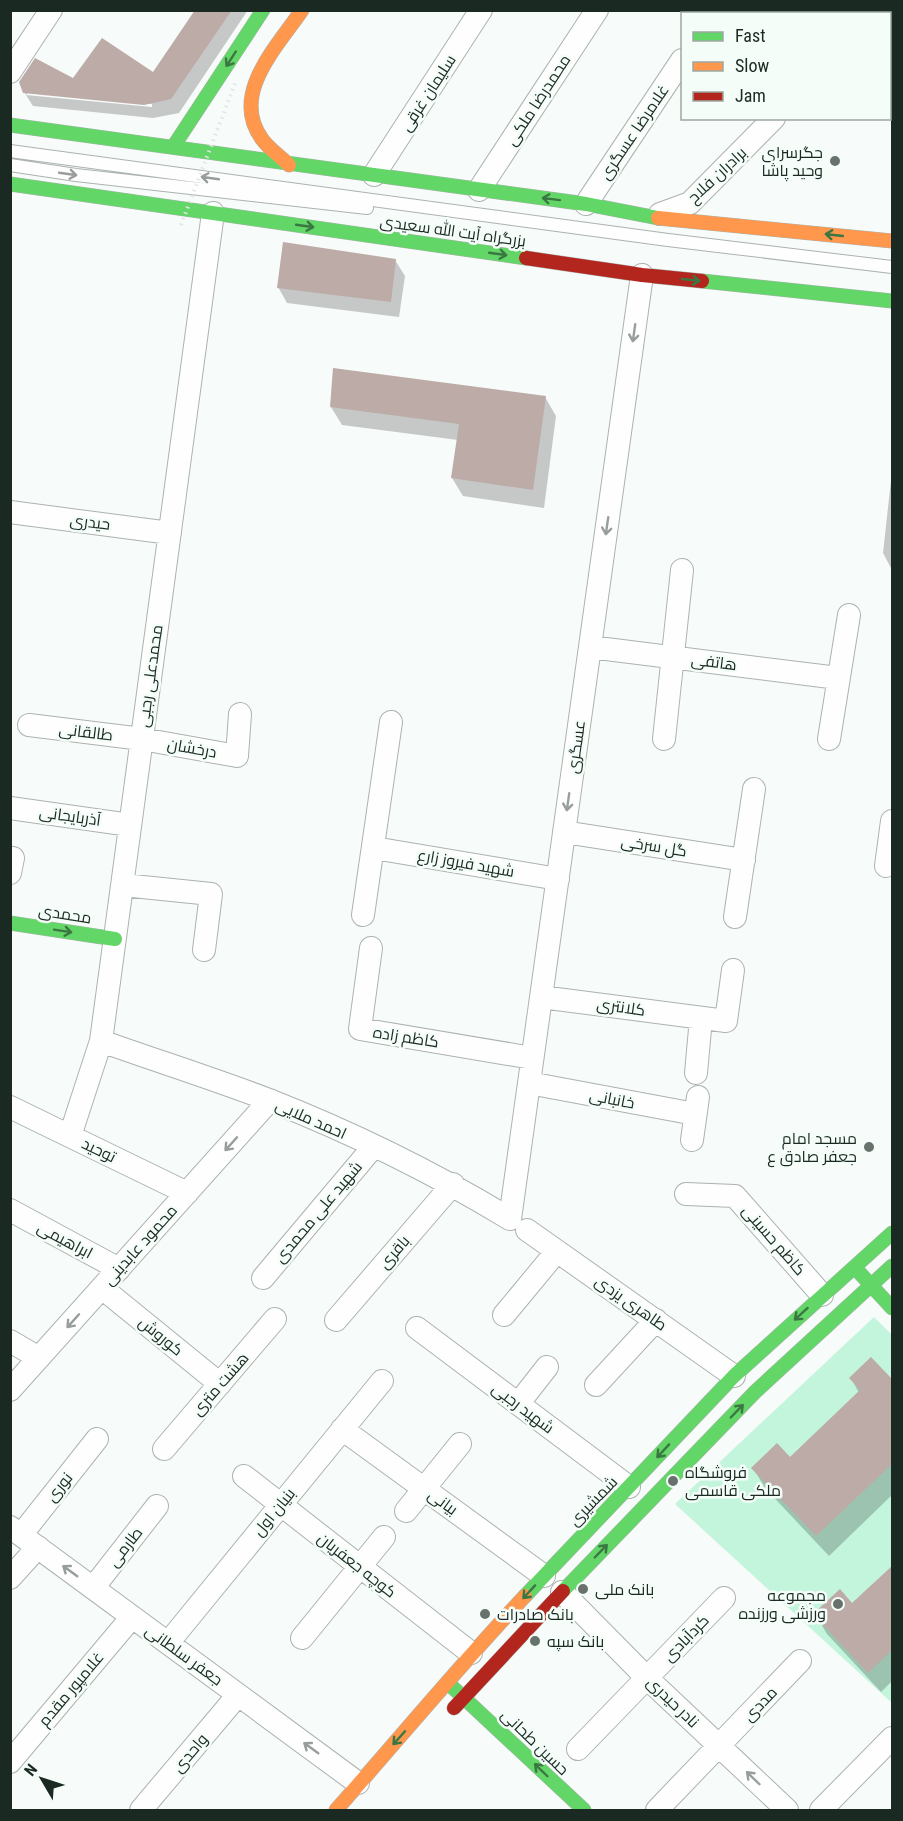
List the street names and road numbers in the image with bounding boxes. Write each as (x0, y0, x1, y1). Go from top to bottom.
street label: سلیمان غرقی (396, 51, 461, 135)
street label: محمدرضا ملکی (501, 51, 575, 150)
street label: غلامرضا عسگری (595, 81, 674, 184)
street label: برادران فلاح (684, 143, 752, 209)
street label: بزرگراه آیت الله سعیدی (379, 210, 527, 252)
street label: حیدری (69, 510, 111, 535)
street label: محمدعلی رجبی (133, 623, 168, 729)
street label: هاتفی (690, 650, 738, 675)
street label: طالقانی (58, 719, 114, 746)
street label: عسگری (563, 719, 590, 775)
street label: درخشان (166, 734, 218, 763)
street label: آذربایجانی (38, 802, 103, 831)
street label: گل سرخی (620, 831, 688, 862)
street label: شهید فیروز زارع (416, 845, 516, 883)
street label: محمدی (37, 900, 93, 929)
street label: کلانتری (595, 994, 647, 1021)
street label: کاظم زاده (371, 1022, 440, 1054)
street label: خانبانی (588, 1085, 636, 1114)
street label: احمد ملایی (272, 1095, 349, 1144)
street label: توحید (79, 1134, 120, 1167)
street label: شهید علی محمدی (270, 1157, 367, 1267)
street label: محمود عابدینی (99, 1201, 182, 1290)
street label: کاظم حسینی (737, 1201, 810, 1280)
street label: ابراهیمی (34, 1218, 96, 1263)
street label: باقری (374, 1231, 414, 1273)
street label: طاهری یزدی (591, 1271, 671, 1335)
street label: کوروش (134, 1312, 187, 1360)
street label: هشت متری (187, 1349, 253, 1420)
street label: شهید رجبی (488, 1379, 558, 1438)
street label: نوری (42, 1469, 77, 1506)
street label: شمشیری (565, 1472, 622, 1530)
street label: بنیان اول (249, 1484, 300, 1541)
street label: بیانی (424, 1485, 462, 1520)
street label: طارمی (104, 1523, 147, 1571)
street label: کوچه جعفریان (313, 1528, 400, 1603)
street label: کردآبادی (659, 1611, 714, 1666)
street label: جعفر سلطانی (141, 1621, 226, 1690)
street label: غلامپور مقدم (34, 1648, 109, 1731)
street label: نادر حیدری (642, 1672, 703, 1732)
street label: مددی (739, 1683, 782, 1726)
street label: حسین طحانی (496, 1705, 573, 1780)
street label: واحدی (168, 1730, 212, 1777)

